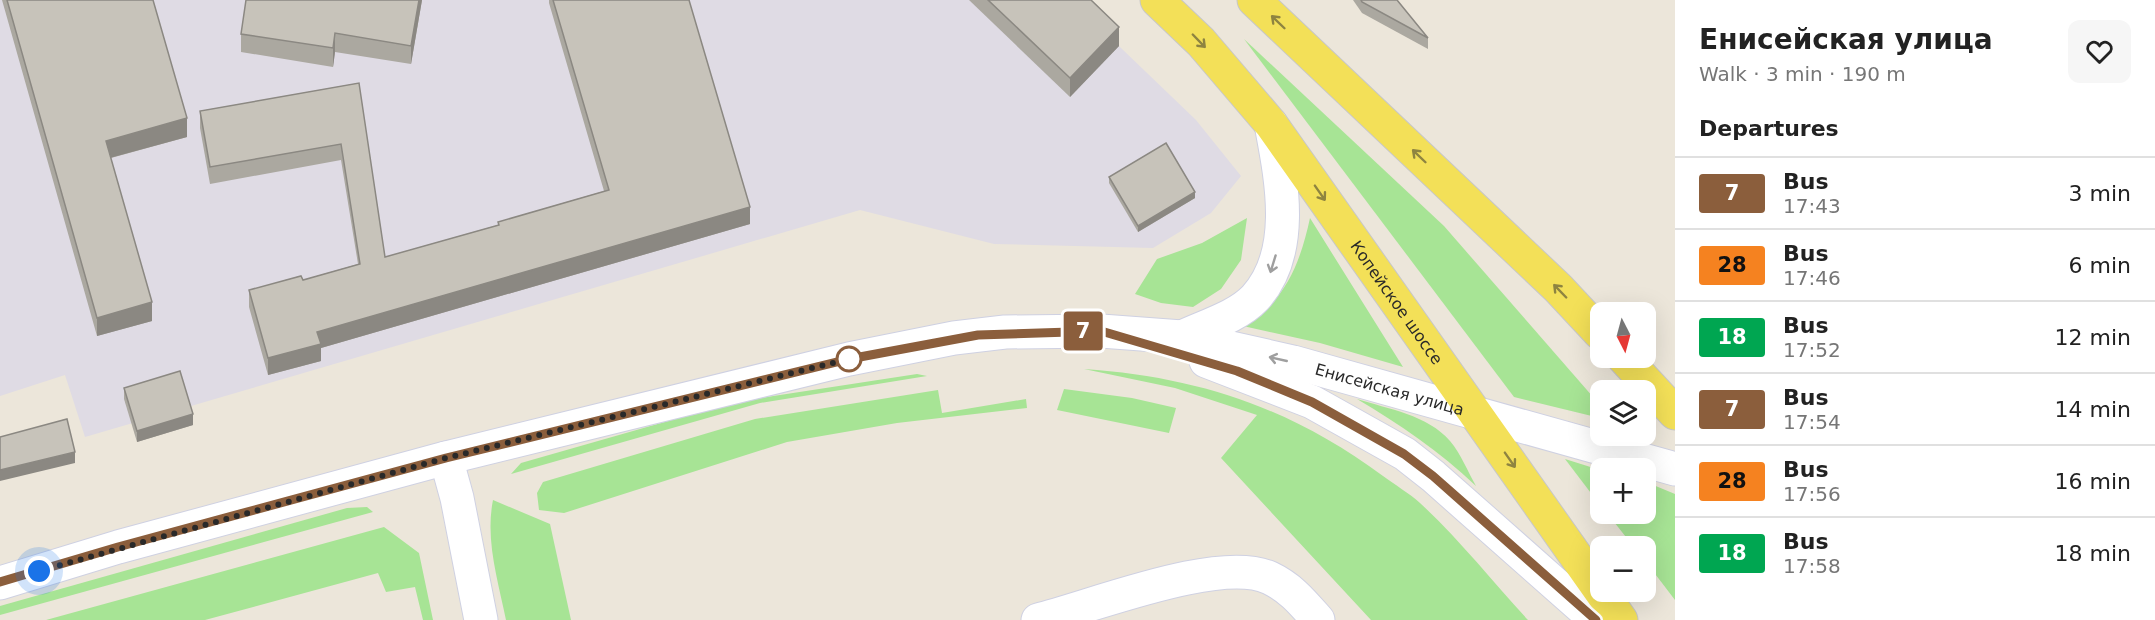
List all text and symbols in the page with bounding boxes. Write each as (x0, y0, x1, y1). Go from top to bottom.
one-way arrow (1270, 15, 1285, 29)
button: heart (2068, 20, 2131, 83)
text: Енисейская улица (1699, 23, 1993, 56)
one-way arrow (1191, 33, 1206, 48)
text: Walk · 3 min · 190 m (1699, 62, 1906, 86)
text: Departures (1699, 116, 1839, 141)
one-way arrow (1412, 149, 1427, 164)
text: Bus (1783, 169, 1829, 194)
text: 7 (1725, 181, 1739, 205)
text: 3 min (2069, 181, 2131, 206)
one-way arrow (1314, 184, 1326, 201)
text: 17:43 (1783, 194, 1841, 218)
street label: Копейское шоссе (1347, 237, 1447, 368)
text: Bus (1783, 241, 1829, 266)
text: 28 (1717, 253, 1747, 277)
text: 6 min (2069, 253, 2131, 278)
one-way arrow (1267, 254, 1278, 273)
text: 17:46 (1783, 266, 1841, 290)
one-way arrow (1553, 283, 1568, 298)
north arrow (1590, 302, 1656, 368)
map controls (1590, 302, 1656, 602)
line badge: 7 (1064, 312, 1102, 350)
text: Bus (1783, 313, 1829, 338)
text: 7 (1076, 319, 1090, 343)
text: 18 (1717, 325, 1747, 349)
text: 12 min (2055, 325, 2131, 350)
text: 17:52 (1783, 338, 1841, 362)
unlabelled marker (836, 346, 862, 372)
one-way arrow (1269, 352, 1288, 364)
street label: Енисейская улица (1313, 359, 1466, 419)
button: layers (1590, 380, 1656, 446)
text: Bus (1783, 385, 1829, 410)
text: 7 (1725, 397, 1739, 421)
text: 14 min (2055, 397, 2131, 422)
text: 17:54 (1783, 410, 1841, 434)
one-way arrow (1504, 452, 1516, 468)
text: Bus (1783, 457, 1829, 482)
button: + (1590, 458, 1656, 524)
text: 28 (1717, 469, 1747, 493)
text: 16 min (2055, 469, 2131, 494)
text: 17:56 (1783, 482, 1841, 506)
text: Bus (1783, 529, 1829, 554)
button: − (1590, 536, 1656, 602)
text: 18 (1717, 541, 1747, 565)
text: 18 min (2055, 541, 2131, 566)
text: 17:58 (1783, 554, 1841, 578)
your location (24, 556, 54, 586)

